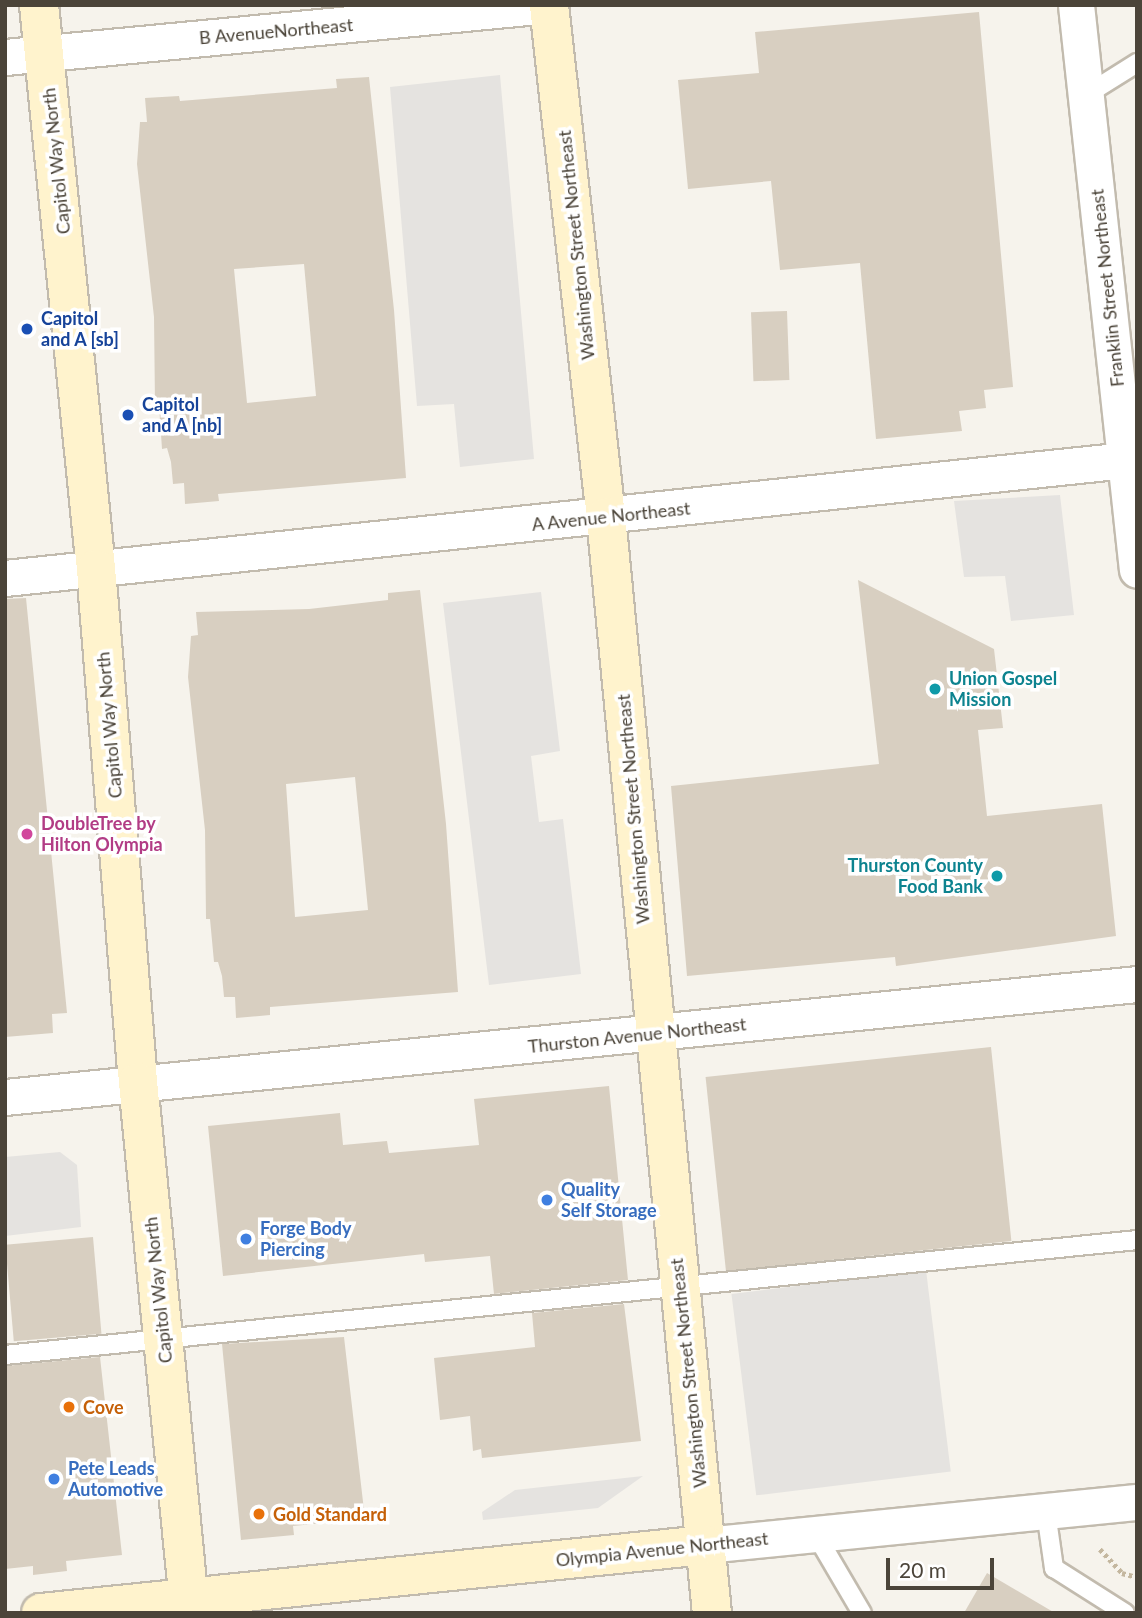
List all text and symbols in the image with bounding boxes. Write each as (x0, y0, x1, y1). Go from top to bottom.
street label: B AvenueNortheast (198, 13, 354, 49)
street label: Capitol Way North (38, 86, 74, 236)
street label: Washington Street Northeast (553, 129, 599, 361)
street label: Franklin Street Northeast (1086, 188, 1128, 388)
place label: Capitol and A [sb] (41, 308, 120, 350)
marker: Capitol and A [sb] (19, 321, 35, 337)
place label: Capitol and A [nb] (142, 394, 223, 436)
marker: Capitol and A [nb] (120, 407, 136, 423)
street label: A Avenue Northeast (530, 497, 692, 535)
street label: Capitol Way North (92, 650, 126, 800)
place label: Union Gospel Mission (949, 668, 1057, 710)
marker: Union Gospel Mission (927, 681, 943, 697)
street label: Washington Street Northeast (612, 693, 654, 925)
place label: DoubleTree by Hilton Olympia (41, 813, 163, 856)
marker: DoubleTree by Hilton Olympia (19, 826, 35, 842)
place label: Thurston County Food Bank (848, 855, 983, 898)
marker: Thurston County Food Bank (989, 868, 1005, 884)
street label: Thurston Avenue Northeast (527, 1013, 747, 1057)
place label: Quality Self Storage (561, 1179, 657, 1222)
marker: Quality Self Storage (539, 1192, 555, 1208)
street label: Capitol Way North (140, 1215, 176, 1365)
place label: Forge Body Piercing (260, 1218, 351, 1260)
marker: Forge Body Piercing (238, 1231, 254, 1247)
street label: Washington Street Northeast (665, 1257, 711, 1489)
place label: Cove (83, 1396, 124, 1418)
marker: Cove (61, 1399, 77, 1415)
place label: Pete Leads Automotive (68, 1458, 163, 1500)
marker: Pete Leads Automotive (46, 1471, 62, 1487)
place label: Gold Standard (273, 1503, 387, 1525)
marker: Gold Standard (251, 1506, 267, 1522)
street label: Olympia Avenue Northeast (554, 1527, 770, 1571)
scale bar (890, 1544, 998, 1588)
text: 20 m (899, 1557, 946, 1582)

